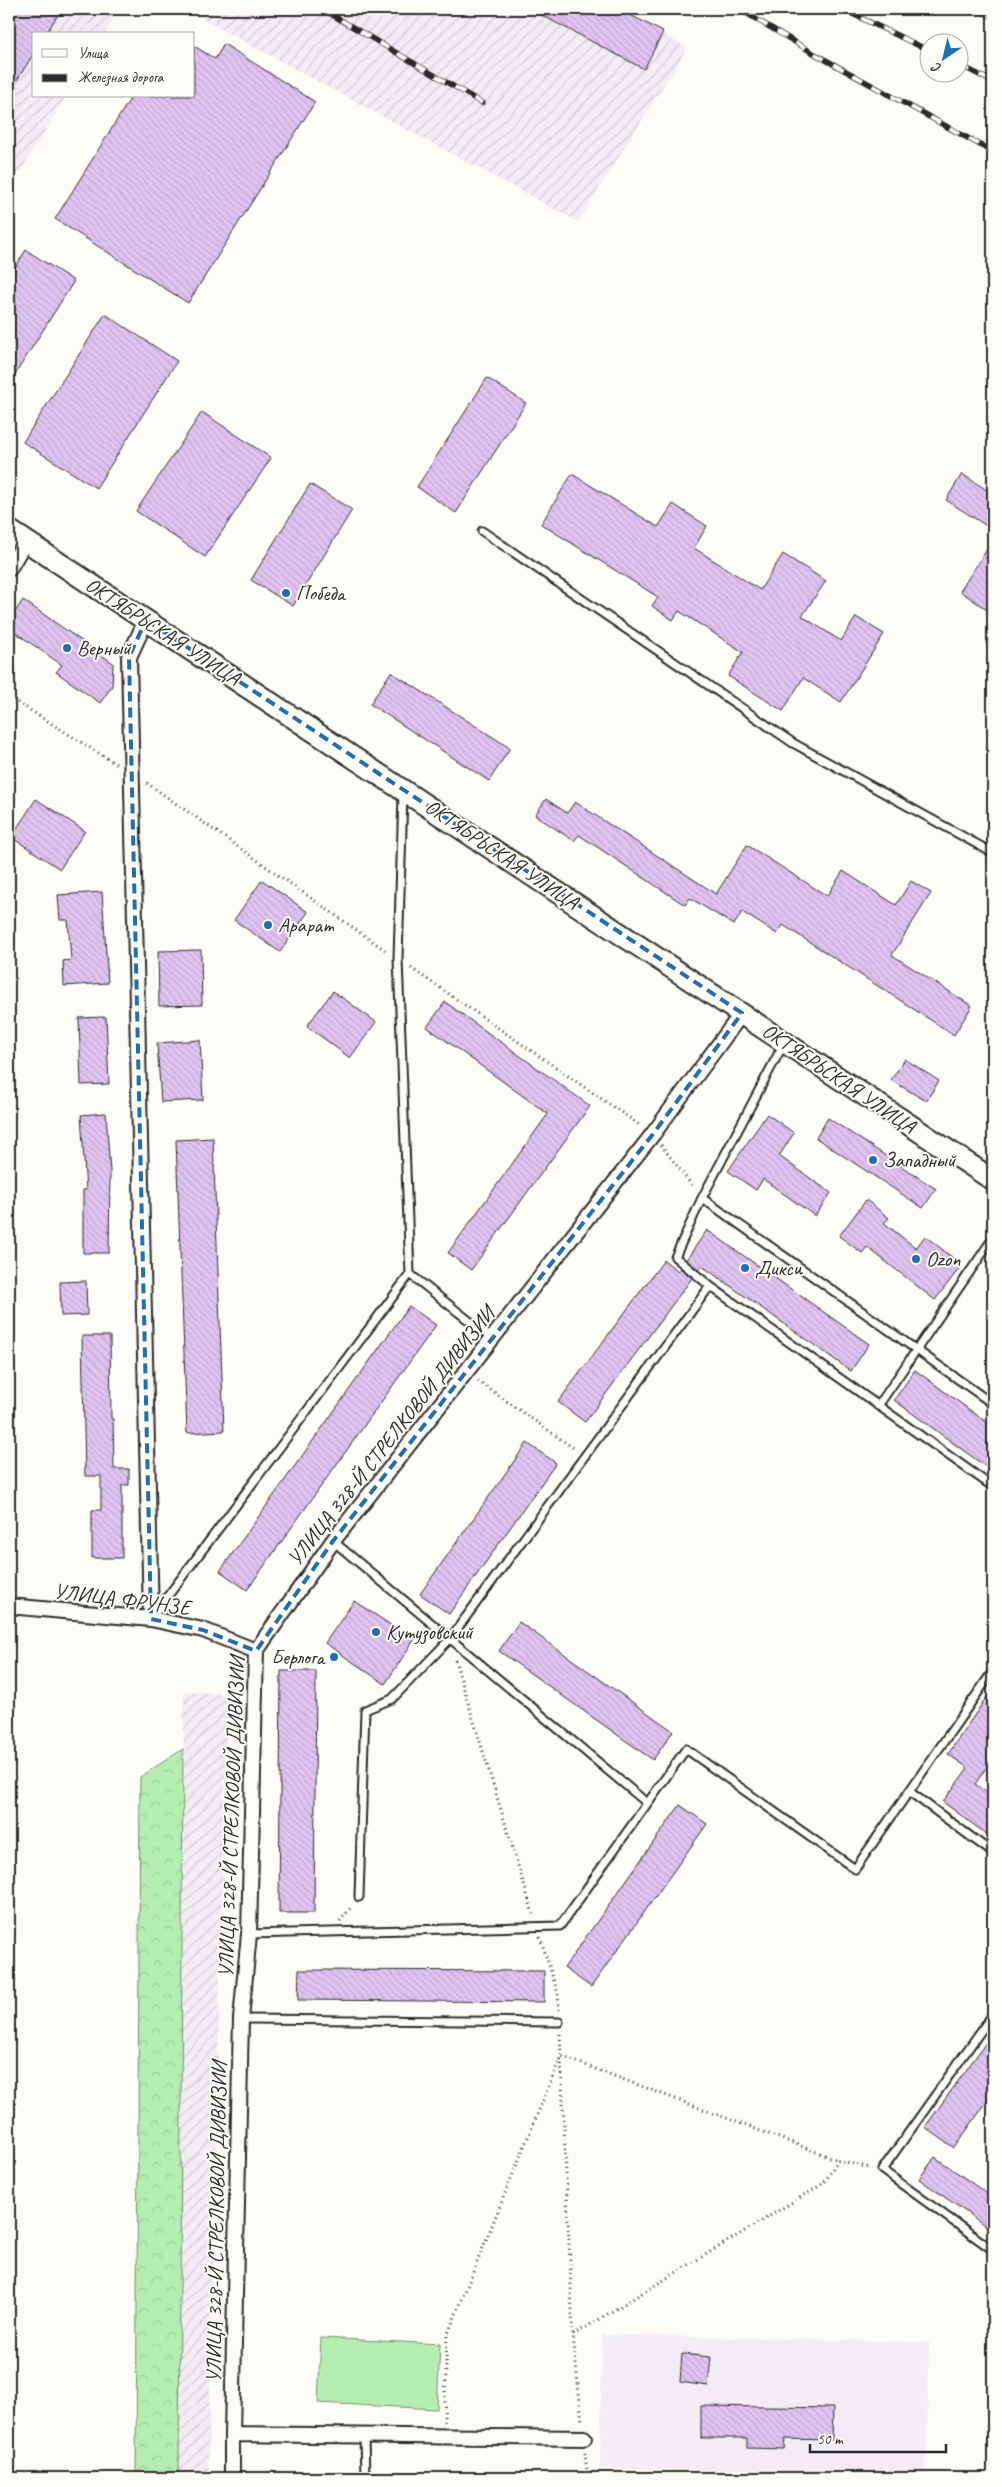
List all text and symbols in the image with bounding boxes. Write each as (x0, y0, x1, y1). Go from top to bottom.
legend (32, 32, 195, 98)
north arrow (920, 32, 970, 82)
text: Улица (78, 44, 109, 63)
text: С (927, 58, 945, 77)
text: Железная дорога (78, 68, 165, 87)
street label: ОКТЯБРЬСКАЯ УЛИЦА (81, 571, 246, 692)
place label: Победа (296, 580, 347, 606)
marker: Победа (280, 587, 292, 599)
place label: Верный (77, 635, 132, 661)
marker: Верный (61, 642, 73, 654)
street label: ОКТЯБРЬСКАЯ УЛИЦА (420, 793, 585, 916)
place label: Арарат (278, 912, 335, 938)
marker: Арарат (262, 919, 274, 931)
street label: ОКТЯБРЬСКАЯ УЛИЦА (757, 1017, 922, 1140)
place label: Западный (883, 1147, 957, 1173)
marker: Западный (867, 1154, 879, 1166)
place label: Ozon (926, 1246, 961, 1272)
marker: Ozon (910, 1253, 922, 1265)
place label: Дикси (755, 1255, 804, 1281)
marker: Дикси (739, 1262, 751, 1274)
street label: УЛИЦА 328-Й СТРЕЛКОВОЙ ДИВИЗИИ (282, 1298, 503, 1571)
street label: УЛИЦА ФРУНЗЕ (52, 1578, 194, 1621)
place label: Кутузовский (386, 1619, 474, 1645)
marker: Кутузовский (370, 1626, 382, 1638)
place label: Берлога (271, 1644, 326, 1670)
marker: Берлога (328, 1651, 340, 1663)
street label: УЛИЦА 328-Й СТРЕЛКОВОЙ ДИВИЗИИ (212, 1652, 250, 1978)
street label: УЛИЦА 328-Й СТРЕЛКОВОЙ ДИВИЗИИ (200, 2057, 232, 2383)
scale bar (810, 2422, 946, 2454)
text: 50 m (817, 2430, 844, 2449)

